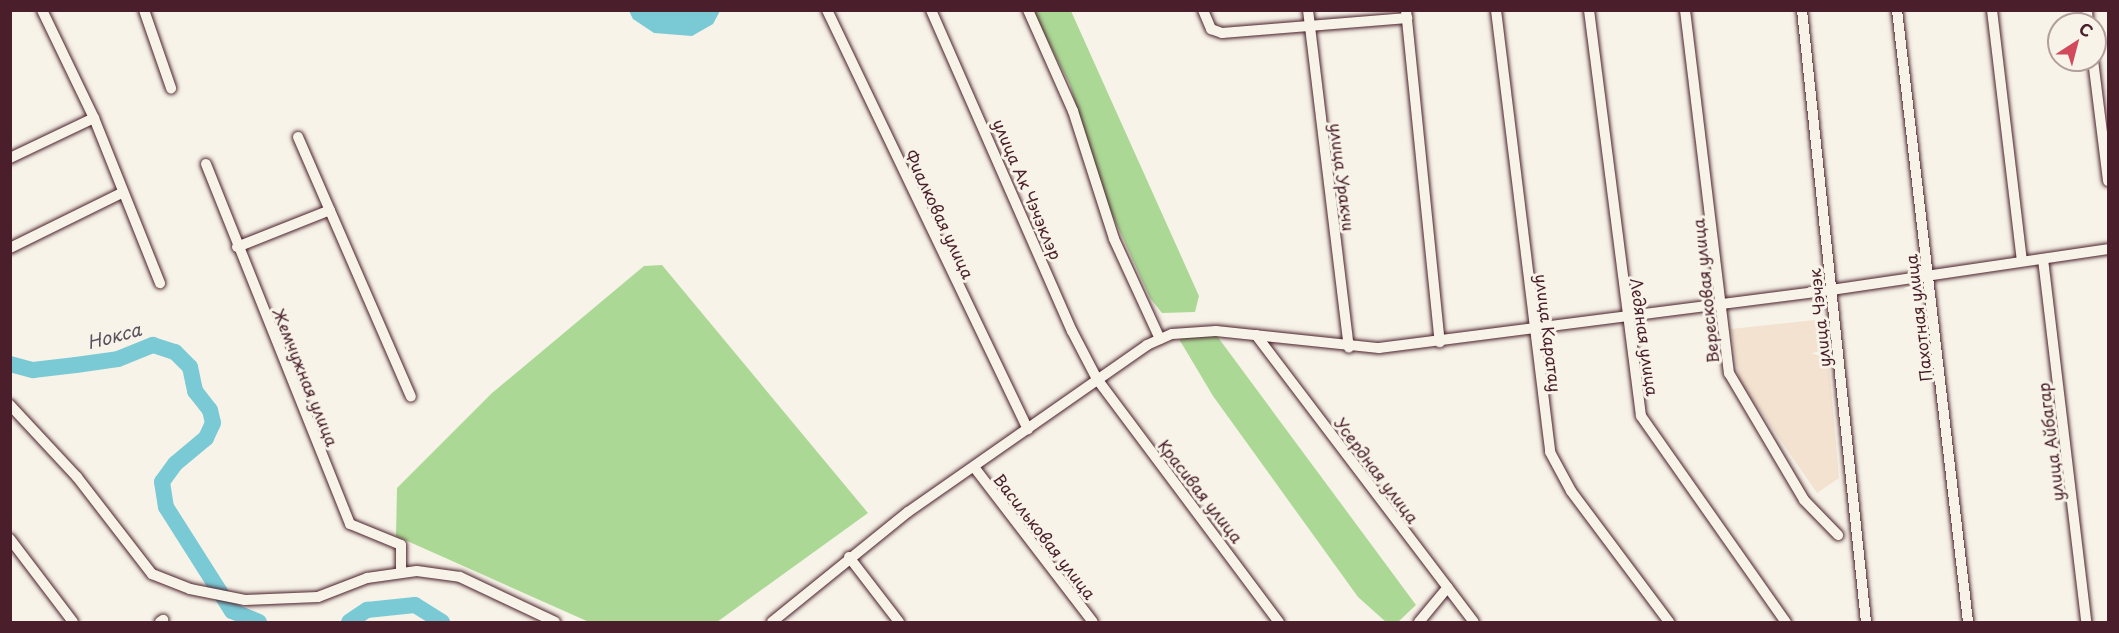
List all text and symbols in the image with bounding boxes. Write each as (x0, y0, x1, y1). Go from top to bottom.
north arrow (2047, 12, 2107, 72)
text: С (2074, 16, 2098, 42)
street label: улица Ак Чэчэклэр (989, 115, 1067, 263)
street label: улица Уракчи (1327, 121, 1359, 233)
street label: Фиалковая улица (902, 146, 978, 282)
street label: Вересковая улица (1688, 217, 1722, 365)
street label: Пахотная улица (1901, 253, 1935, 383)
street label: улица Чэчэк (1804, 267, 1834, 369)
street label: улица Каратау (1532, 273, 1566, 393)
street label: Ледяная улица (1627, 276, 1663, 398)
street label: Жемчужная улица (269, 305, 343, 449)
water label: Нокса (85, 318, 143, 354)
street label: улица Айбагар (2033, 381, 2067, 503)
street label: Усердная улица (1331, 413, 1423, 527)
street label: Красивая улица (1155, 435, 1247, 547)
street label: Васильковая улица (990, 469, 1100, 603)

